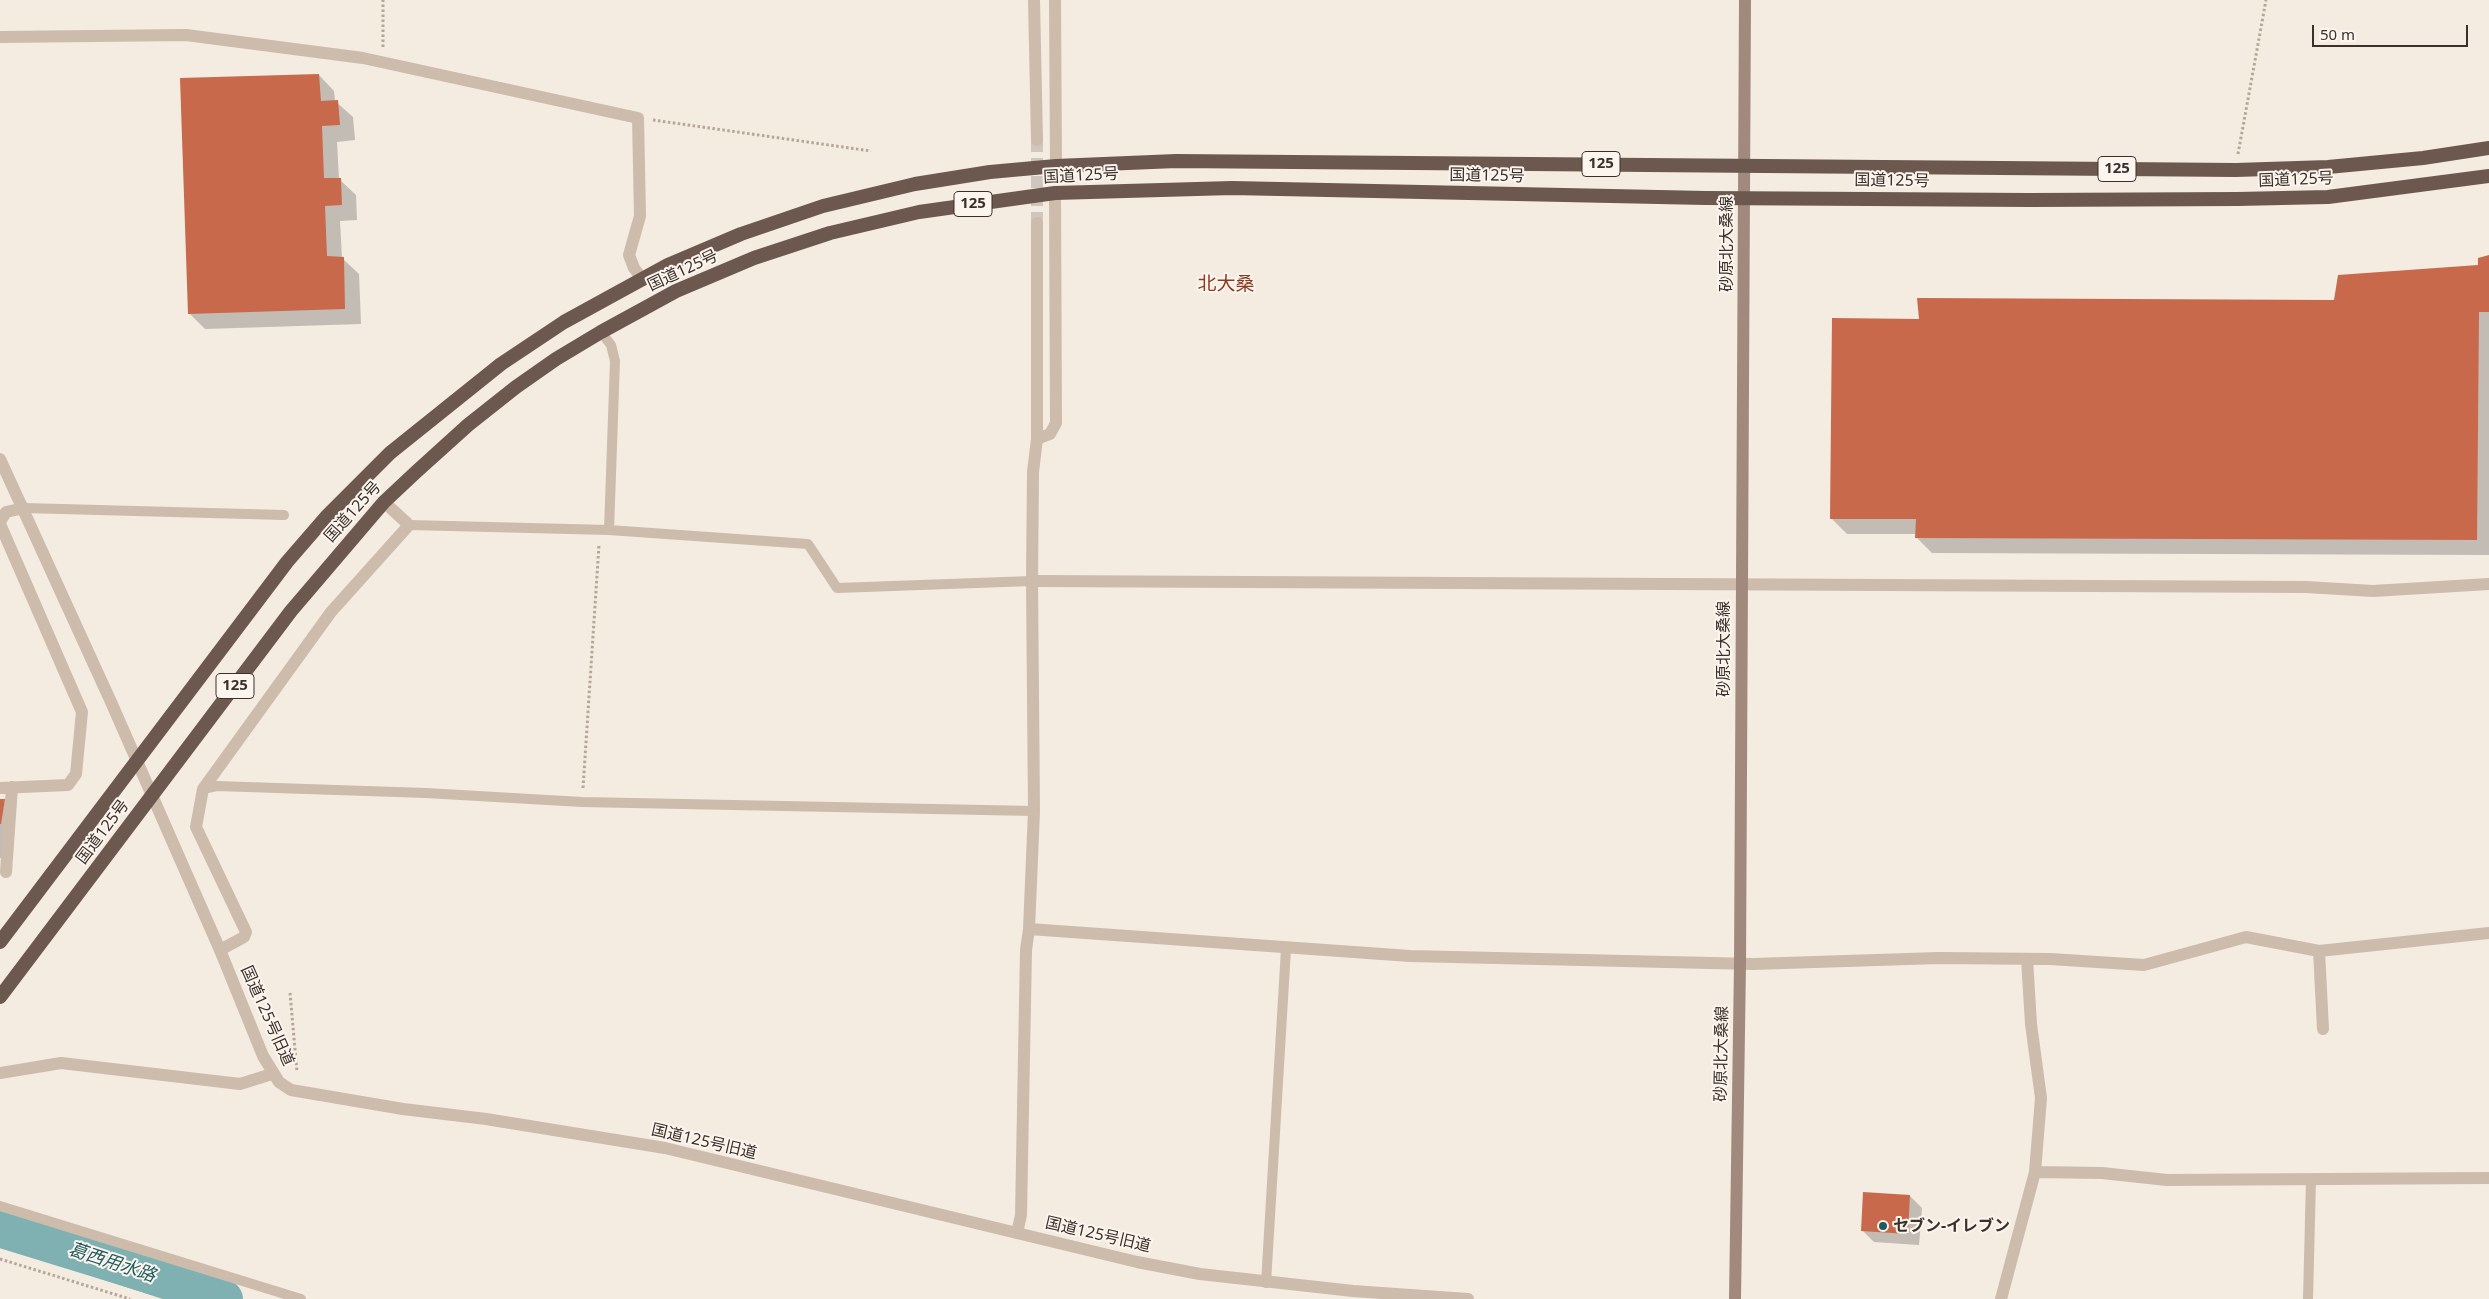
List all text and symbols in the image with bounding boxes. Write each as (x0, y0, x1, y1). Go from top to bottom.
scale bar (2314, 15, 2470, 47)
text: 50 m (2320, 24, 2355, 44)
road number: 125 (1582, 152, 1620, 176)
road number: 125 (2098, 156, 2136, 182)
street label: 国道125号 (1043, 164, 1119, 188)
street label: 国道125号 (1449, 166, 1525, 186)
street label: 国道125号 (2258, 169, 2334, 191)
street label: 国道125号 (1854, 171, 1930, 191)
road number: 125 (954, 192, 992, 216)
street label: 砂原北大桑線 (1717, 196, 1737, 292)
street label: 国道125号 (645, 246, 721, 296)
district label: 北大桑 (1198, 274, 1254, 296)
street label: 国道125号 (321, 478, 385, 546)
street label: 砂原北大桑線 (1714, 601, 1734, 697)
road number: 125 (216, 674, 254, 698)
street label: 国道125号 (73, 796, 133, 868)
street label: 国道125号旧道 (236, 963, 298, 1069)
street label: 砂原北大桑線 (1712, 1006, 1732, 1102)
street label: 国道125号旧道 (649, 1121, 759, 1163)
street label: 国道125号旧道 (1043, 1214, 1153, 1256)
place label: セブン-イレブン (1893, 1216, 2010, 1236)
marker: セブン-イレブン (1877, 1220, 1889, 1232)
water label: 葛西用水路 (66, 1239, 158, 1287)

